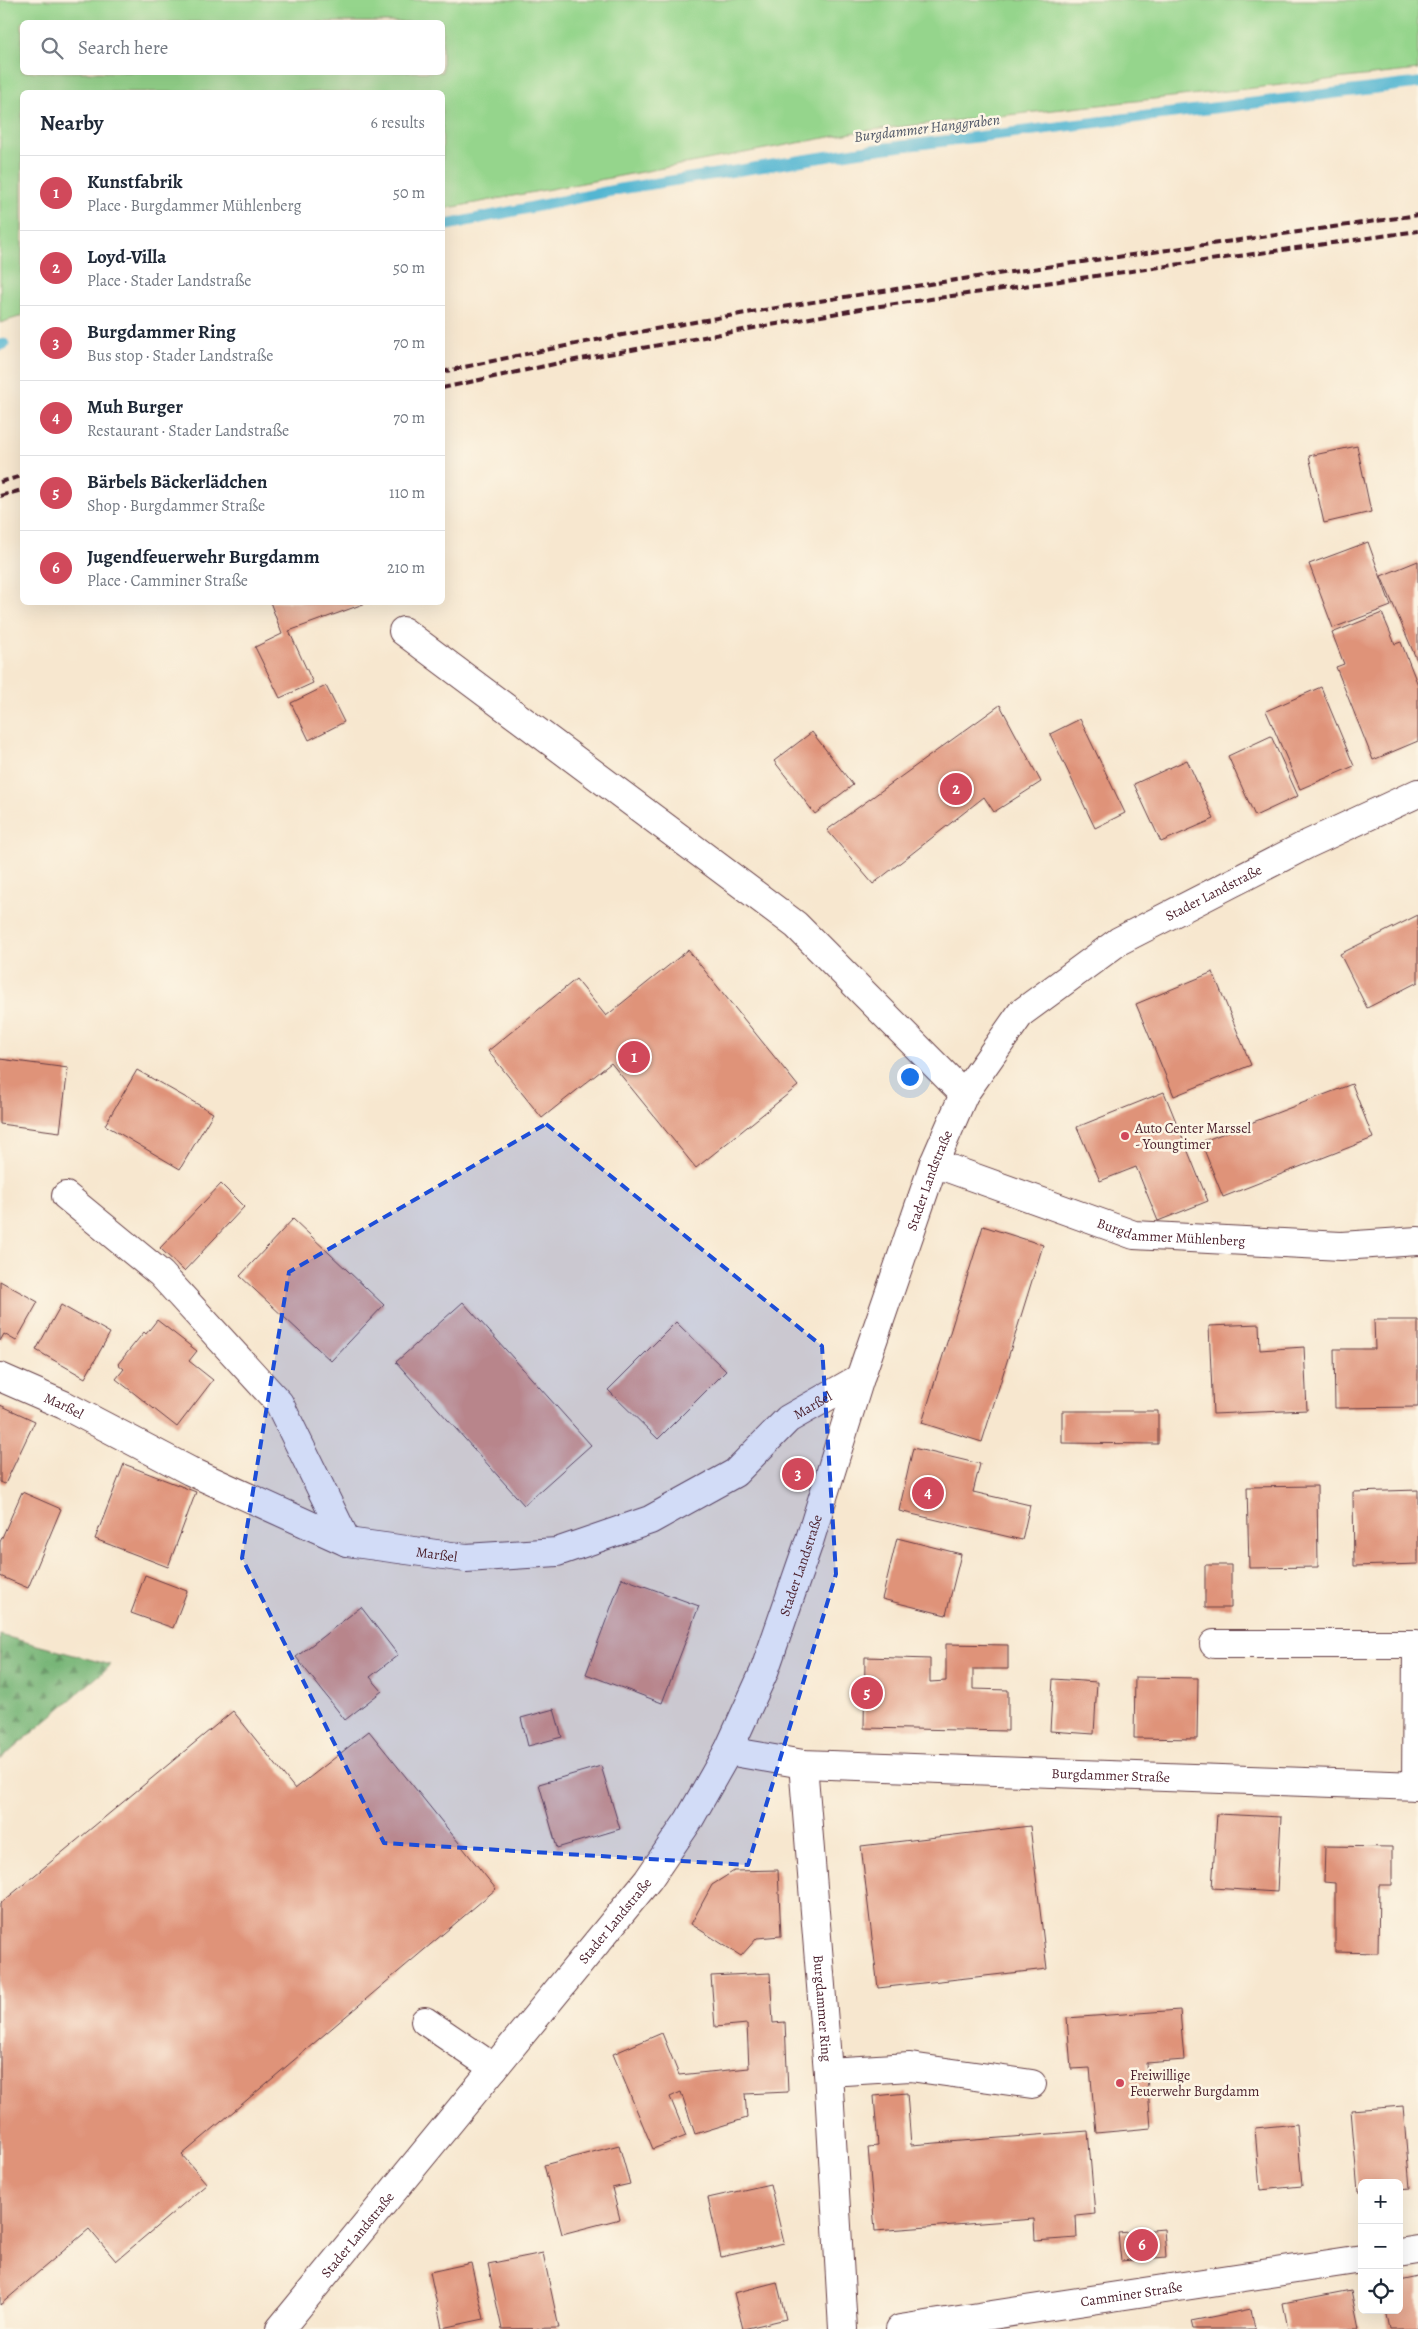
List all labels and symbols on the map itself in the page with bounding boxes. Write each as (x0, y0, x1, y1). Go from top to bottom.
water label: Burgdammer Hanggraben (853, 109, 1001, 147)
pin: 2 (940, 770, 972, 808)
street label: Stader Landstraße (1162, 860, 1265, 926)
pin: 1 (618, 1038, 650, 1076)
your location (897, 1064, 923, 1090)
place label: Auto Center Marssel - Youngtimer (1134, 1119, 1251, 1154)
street label: Stader Landstraße (902, 1127, 957, 1233)
marker: Auto Center Marssel - Youngtimer (1119, 1130, 1131, 1142)
street label: Burgdammer Mühlenberg (1094, 1213, 1246, 1251)
street label: Marßel (790, 1387, 836, 1424)
street label: Marßel (41, 1388, 87, 1424)
pin: 3 (782, 1455, 814, 1493)
pin: 4 (912, 1474, 944, 1512)
street label: Stader Landstraße (775, 1512, 827, 1619)
street label: Marßel (415, 1542, 459, 1567)
pin: 5 (851, 1674, 883, 1712)
street label: Burgdammer Straße (1051, 1764, 1170, 1787)
street label: Stader Landstraße (574, 1874, 656, 1968)
street label: Burgdammer Ring (809, 1954, 836, 2062)
place label: Freiwillige Feuerwehr Burgdamm (1130, 2066, 1260, 2101)
marker: Freiwillige Feuerwehr Burgdamm (1114, 2077, 1126, 2089)
street label: Stader Landstraße (317, 2188, 399, 2282)
pin: 6 (1126, 2226, 1158, 2264)
street label: Camminer Straße (1079, 2277, 1184, 2312)

